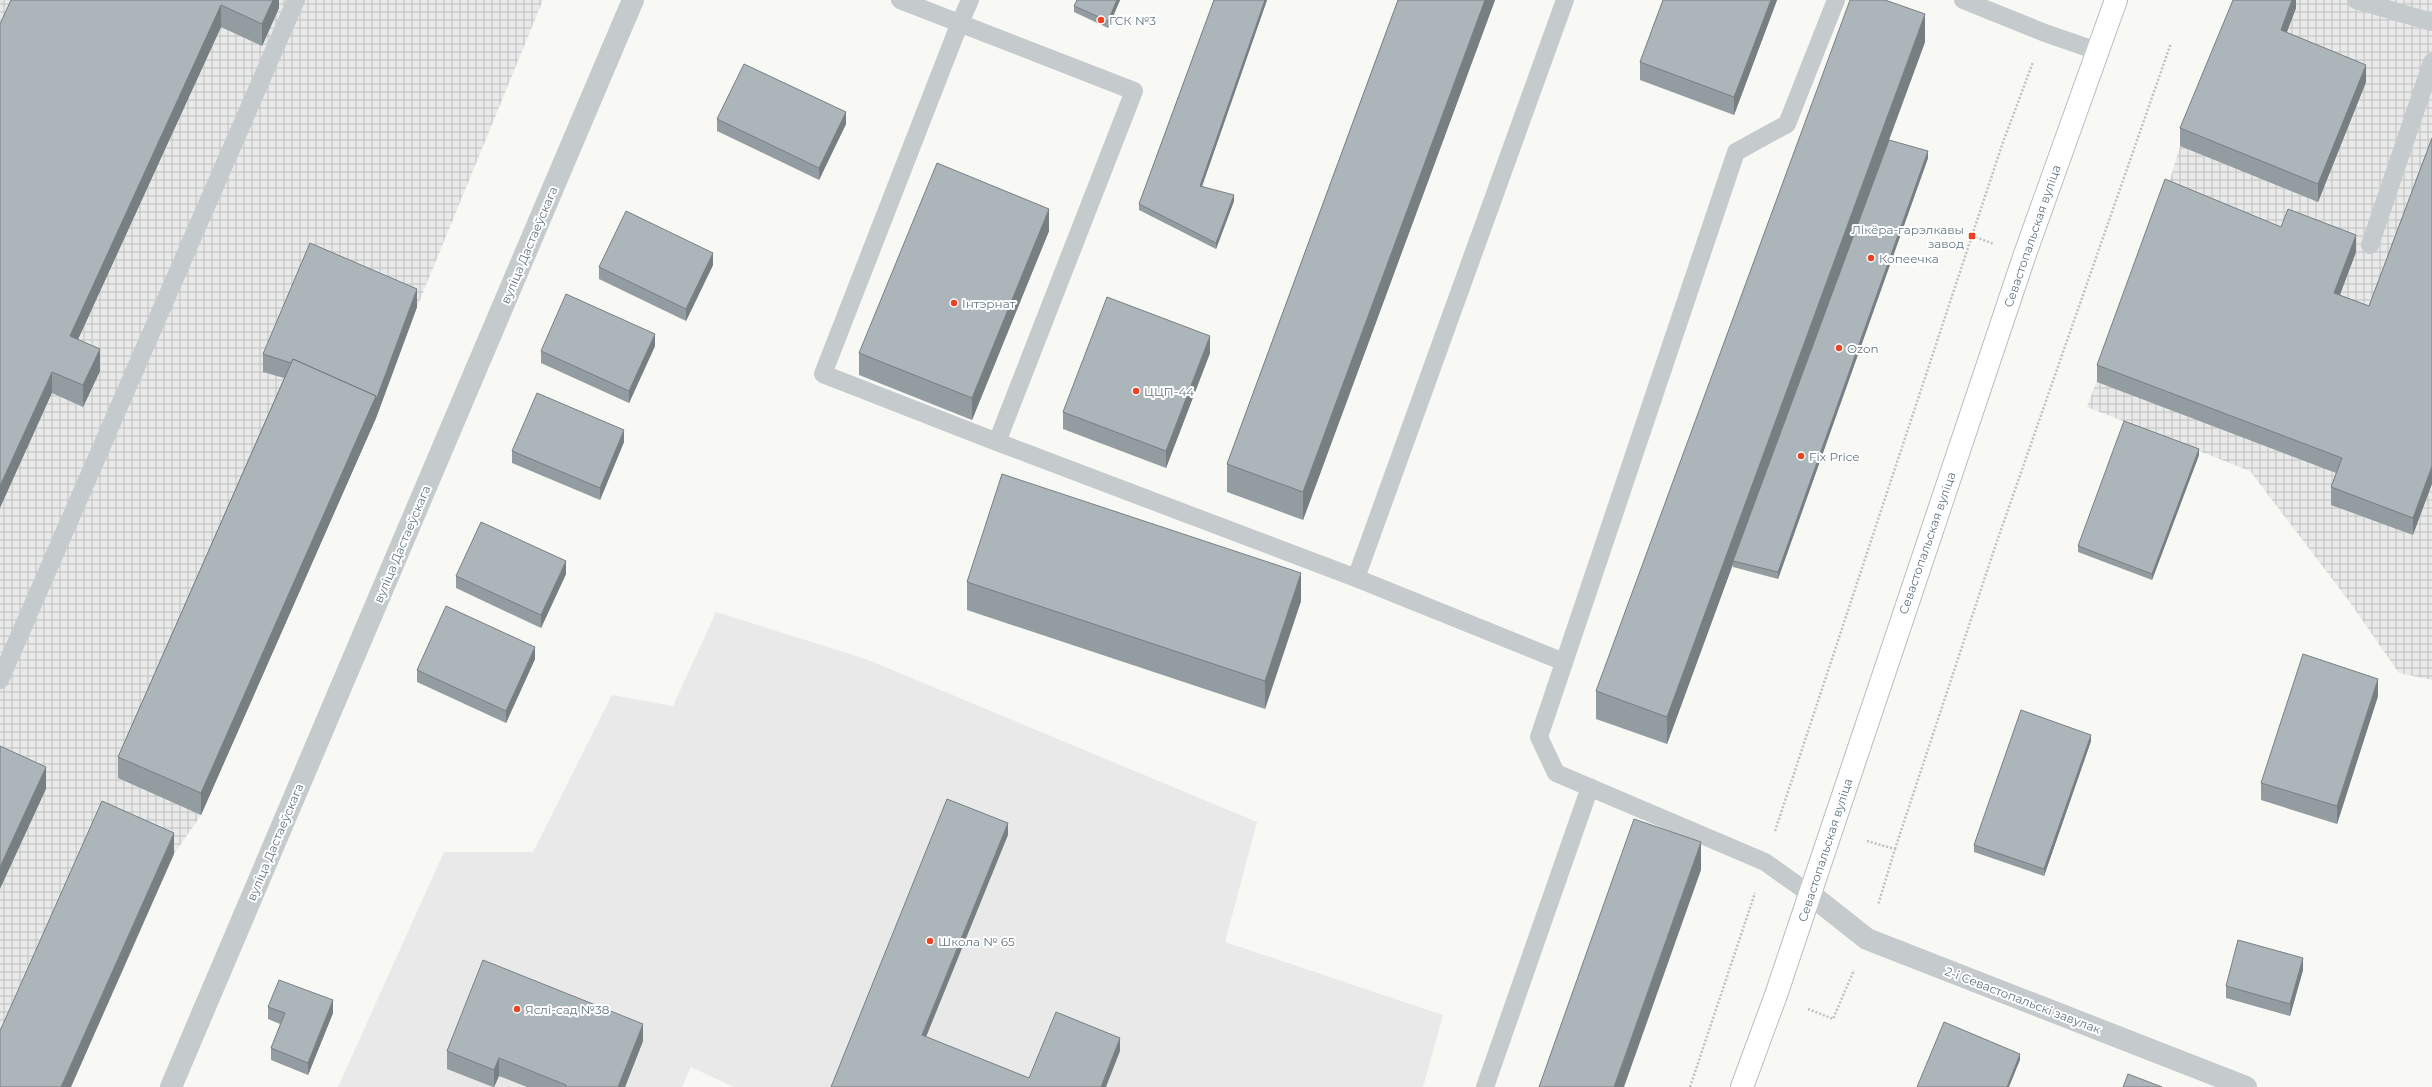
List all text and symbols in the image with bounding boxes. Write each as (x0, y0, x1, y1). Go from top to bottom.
place label: ГСК №3 (1109, 13, 1156, 28)
marker: ГСК №3 (1096, 15, 1106, 25)
street label: Севастопальская вуліца (2001, 163, 2063, 309)
street label: вуліца Дастаеўскага (498, 184, 560, 306)
place label: Лікёра-гарэлкавы завод (1851, 222, 1964, 251)
marker: Лікёра-гарэлкавы завод (1967, 231, 1977, 241)
place label: Копеечка (1879, 251, 1939, 266)
marker: Копеечка (1866, 253, 1876, 263)
place label: Інтэрнат (962, 296, 1016, 311)
marker: Інтэрнат (949, 298, 959, 308)
place label: Ozon (1847, 341, 1879, 356)
marker: Ozon (1834, 343, 1844, 353)
place label: ЦЦП-44 (1144, 384, 1194, 399)
marker: ЦЦП-44 (1131, 386, 1141, 396)
place label: Fix Price (1809, 449, 1860, 464)
marker: Fix Price (1796, 451, 1806, 461)
street label: Севастопальская вуліца (1896, 470, 1958, 616)
street label: вуліца Дастаеўскага (371, 483, 433, 605)
street label: Севастопальская вуліца (1795, 776, 1855, 924)
street label: вуліца Дастаеўскага (244, 781, 306, 903)
place label: Школа № 65 (938, 934, 1015, 949)
marker: Школа № 65 (925, 936, 935, 946)
street label: 2-і Севастопальскі завулак (1943, 963, 2103, 1037)
place label: Яслі-сад №38 (525, 1002, 610, 1017)
marker: Яслі-сад №38 (512, 1004, 522, 1014)

